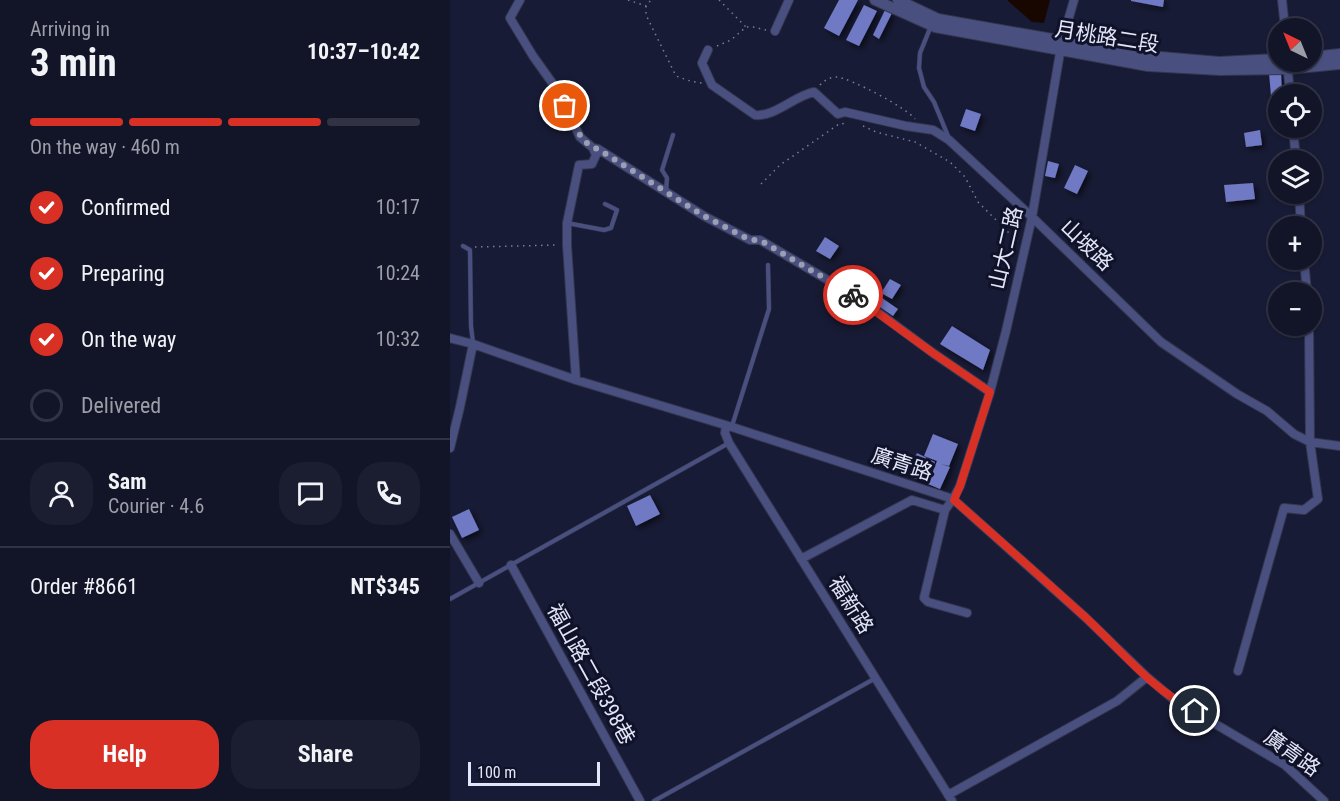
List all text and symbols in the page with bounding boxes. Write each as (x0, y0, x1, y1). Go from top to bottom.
text: Arriving in (30, 17, 110, 41)
street label: 月桃路二段 (1053, 17, 1161, 57)
north arrow (1268, 18, 1322, 72)
map controls (1268, 18, 1322, 336)
text: 10:37–10:42 (307, 39, 420, 64)
text: 3 min (30, 40, 117, 86)
pin (539, 80, 590, 131)
button: locate (1268, 84, 1322, 138)
icon: bag (548, 89, 581, 122)
text: On the way · 460 m (30, 135, 180, 159)
button: layers (1268, 150, 1322, 204)
icon: check (30, 191, 63, 224)
text: Confirmed (81, 195, 170, 220)
text: 10:17 (376, 195, 420, 219)
street label: 山大二路 (985, 204, 1027, 292)
street label: 山坡路 (1056, 214, 1118, 276)
button: + (1268, 216, 1322, 270)
icon: check (30, 257, 63, 290)
text: Preparing (81, 261, 165, 286)
text: 10:24 (376, 261, 420, 285)
courier (823, 265, 883, 325)
icon: bike (837, 279, 870, 312)
button: − (1268, 282, 1322, 336)
icon: check (30, 323, 63, 356)
text: On the way (81, 327, 176, 352)
text: 10:32 (376, 327, 420, 351)
text: Delivered (81, 393, 161, 418)
street label: 廣青路 (868, 443, 936, 485)
button: person (30, 462, 93, 525)
button: chat (279, 462, 342, 525)
button: phone (357, 462, 420, 525)
text: Sam (108, 469, 147, 494)
text: Courier · 4.6 (108, 494, 204, 518)
street label: 福新路 (824, 572, 878, 638)
text: Order #8661 (30, 574, 138, 599)
text: NT$345 (350, 574, 420, 599)
street label: 福山路二段398巷 (542, 599, 640, 749)
pin (1169, 685, 1220, 736)
icon: home (1178, 694, 1211, 727)
button: Help (30, 720, 219, 789)
button: Share (231, 720, 420, 789)
street label: 廣青路 (1259, 725, 1325, 781)
scale bar (468, 759, 600, 786)
text: 100 m (477, 763, 516, 782)

